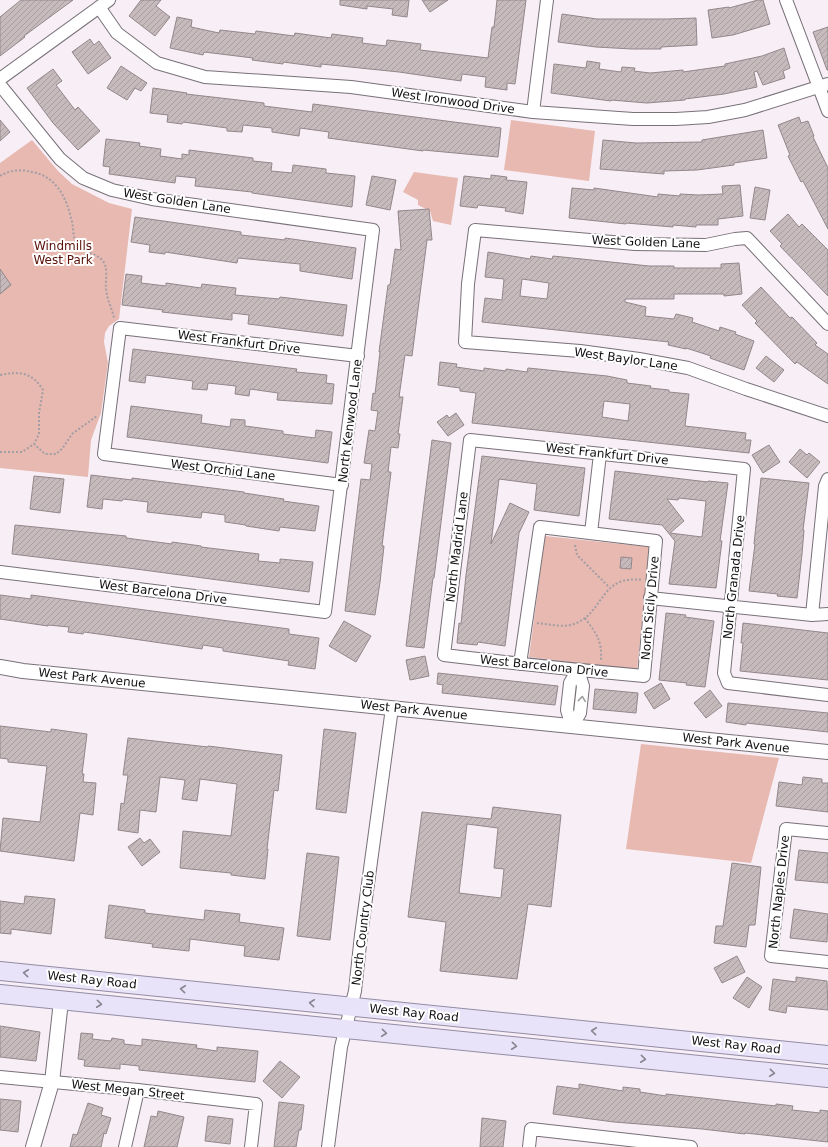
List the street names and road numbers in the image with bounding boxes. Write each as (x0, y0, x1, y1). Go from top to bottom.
street label: West Ironwood Drive (390, 85, 516, 117)
street label: West Golden Lane (122, 186, 232, 216)
street label: West Golden Lane (591, 233, 701, 251)
street label: West Frankfurt Drive (177, 328, 301, 356)
street label: West Baylor Lane (573, 345, 679, 373)
street label: North Kenwood Lane (335, 358, 365, 484)
street label: West Frankfurt Drive (545, 441, 669, 467)
street label: West Orchid Lane (170, 457, 276, 483)
street label: North Madrid Lane (443, 491, 471, 603)
street label: North Granada Drive (721, 514, 747, 640)
street label: North Sicily Drive (638, 555, 662, 661)
street label: West Barcelona Drive (98, 577, 228, 607)
street label: West Barcelona Drive (479, 652, 609, 680)
street label: West Park Avenue (38, 665, 146, 691)
street label: West Park Avenue (360, 697, 468, 723)
street label: West Park Avenue (682, 730, 790, 756)
street label: North Naples Drive (766, 835, 792, 949)
street label: North Country Club (349, 870, 377, 986)
street label: West Ray Road (47, 968, 137, 992)
street label: West Ray Road (369, 1001, 459, 1025)
street label: West Ray Road (691, 1033, 781, 1057)
street label: West Megan Street (71, 1077, 186, 1103)

